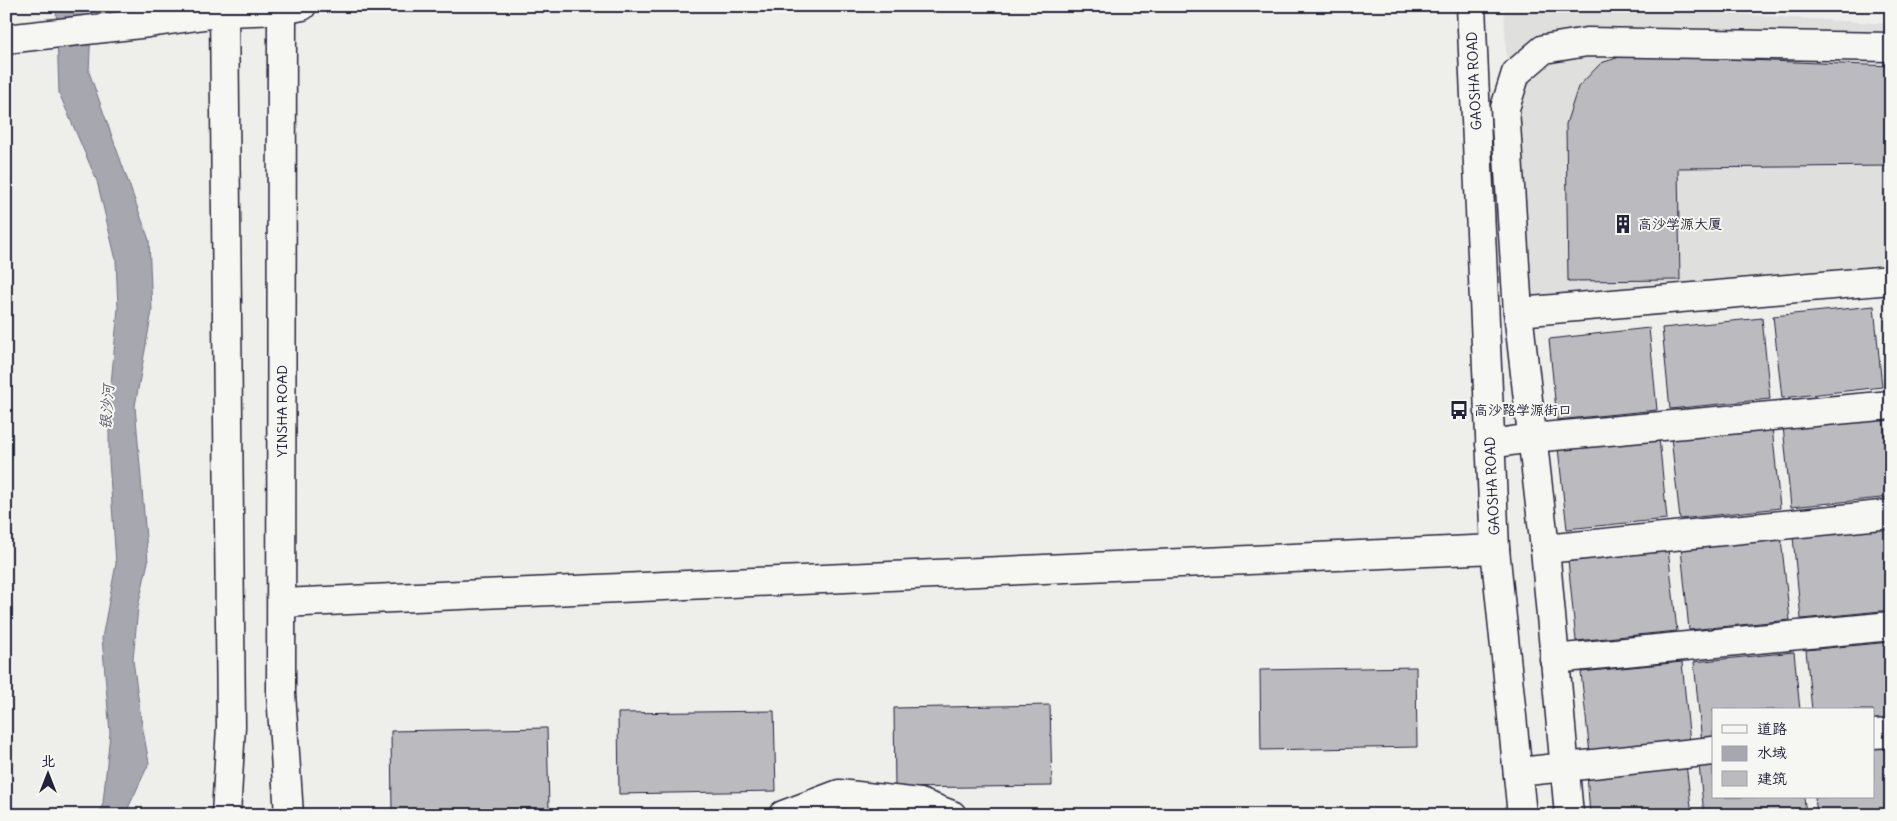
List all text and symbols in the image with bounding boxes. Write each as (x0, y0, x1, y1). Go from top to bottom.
street label: GAOSHA ROAD (1462, 31, 1486, 131)
building icon: 高沙学源大厦 (1612, 213, 1634, 235)
place label: 高沙学源大厦 (1638, 215, 1722, 233)
street label: YINSHA ROAD (273, 365, 291, 457)
water label: 银沙河 (95, 381, 118, 430)
bus stop icon: 高沙路学源街口 (1448, 399, 1470, 421)
place label: 高沙路学源街口 (1474, 401, 1572, 419)
street label: GAOSHA ROAD (1480, 436, 1504, 536)
legend (1712, 708, 1874, 798)
text: 道路 (1757, 719, 1787, 738)
text: 水域 (1757, 743, 1787, 762)
north arrow (22, 748, 72, 798)
text: 北 (41, 752, 55, 770)
text: 建筑 (1757, 769, 1787, 788)

